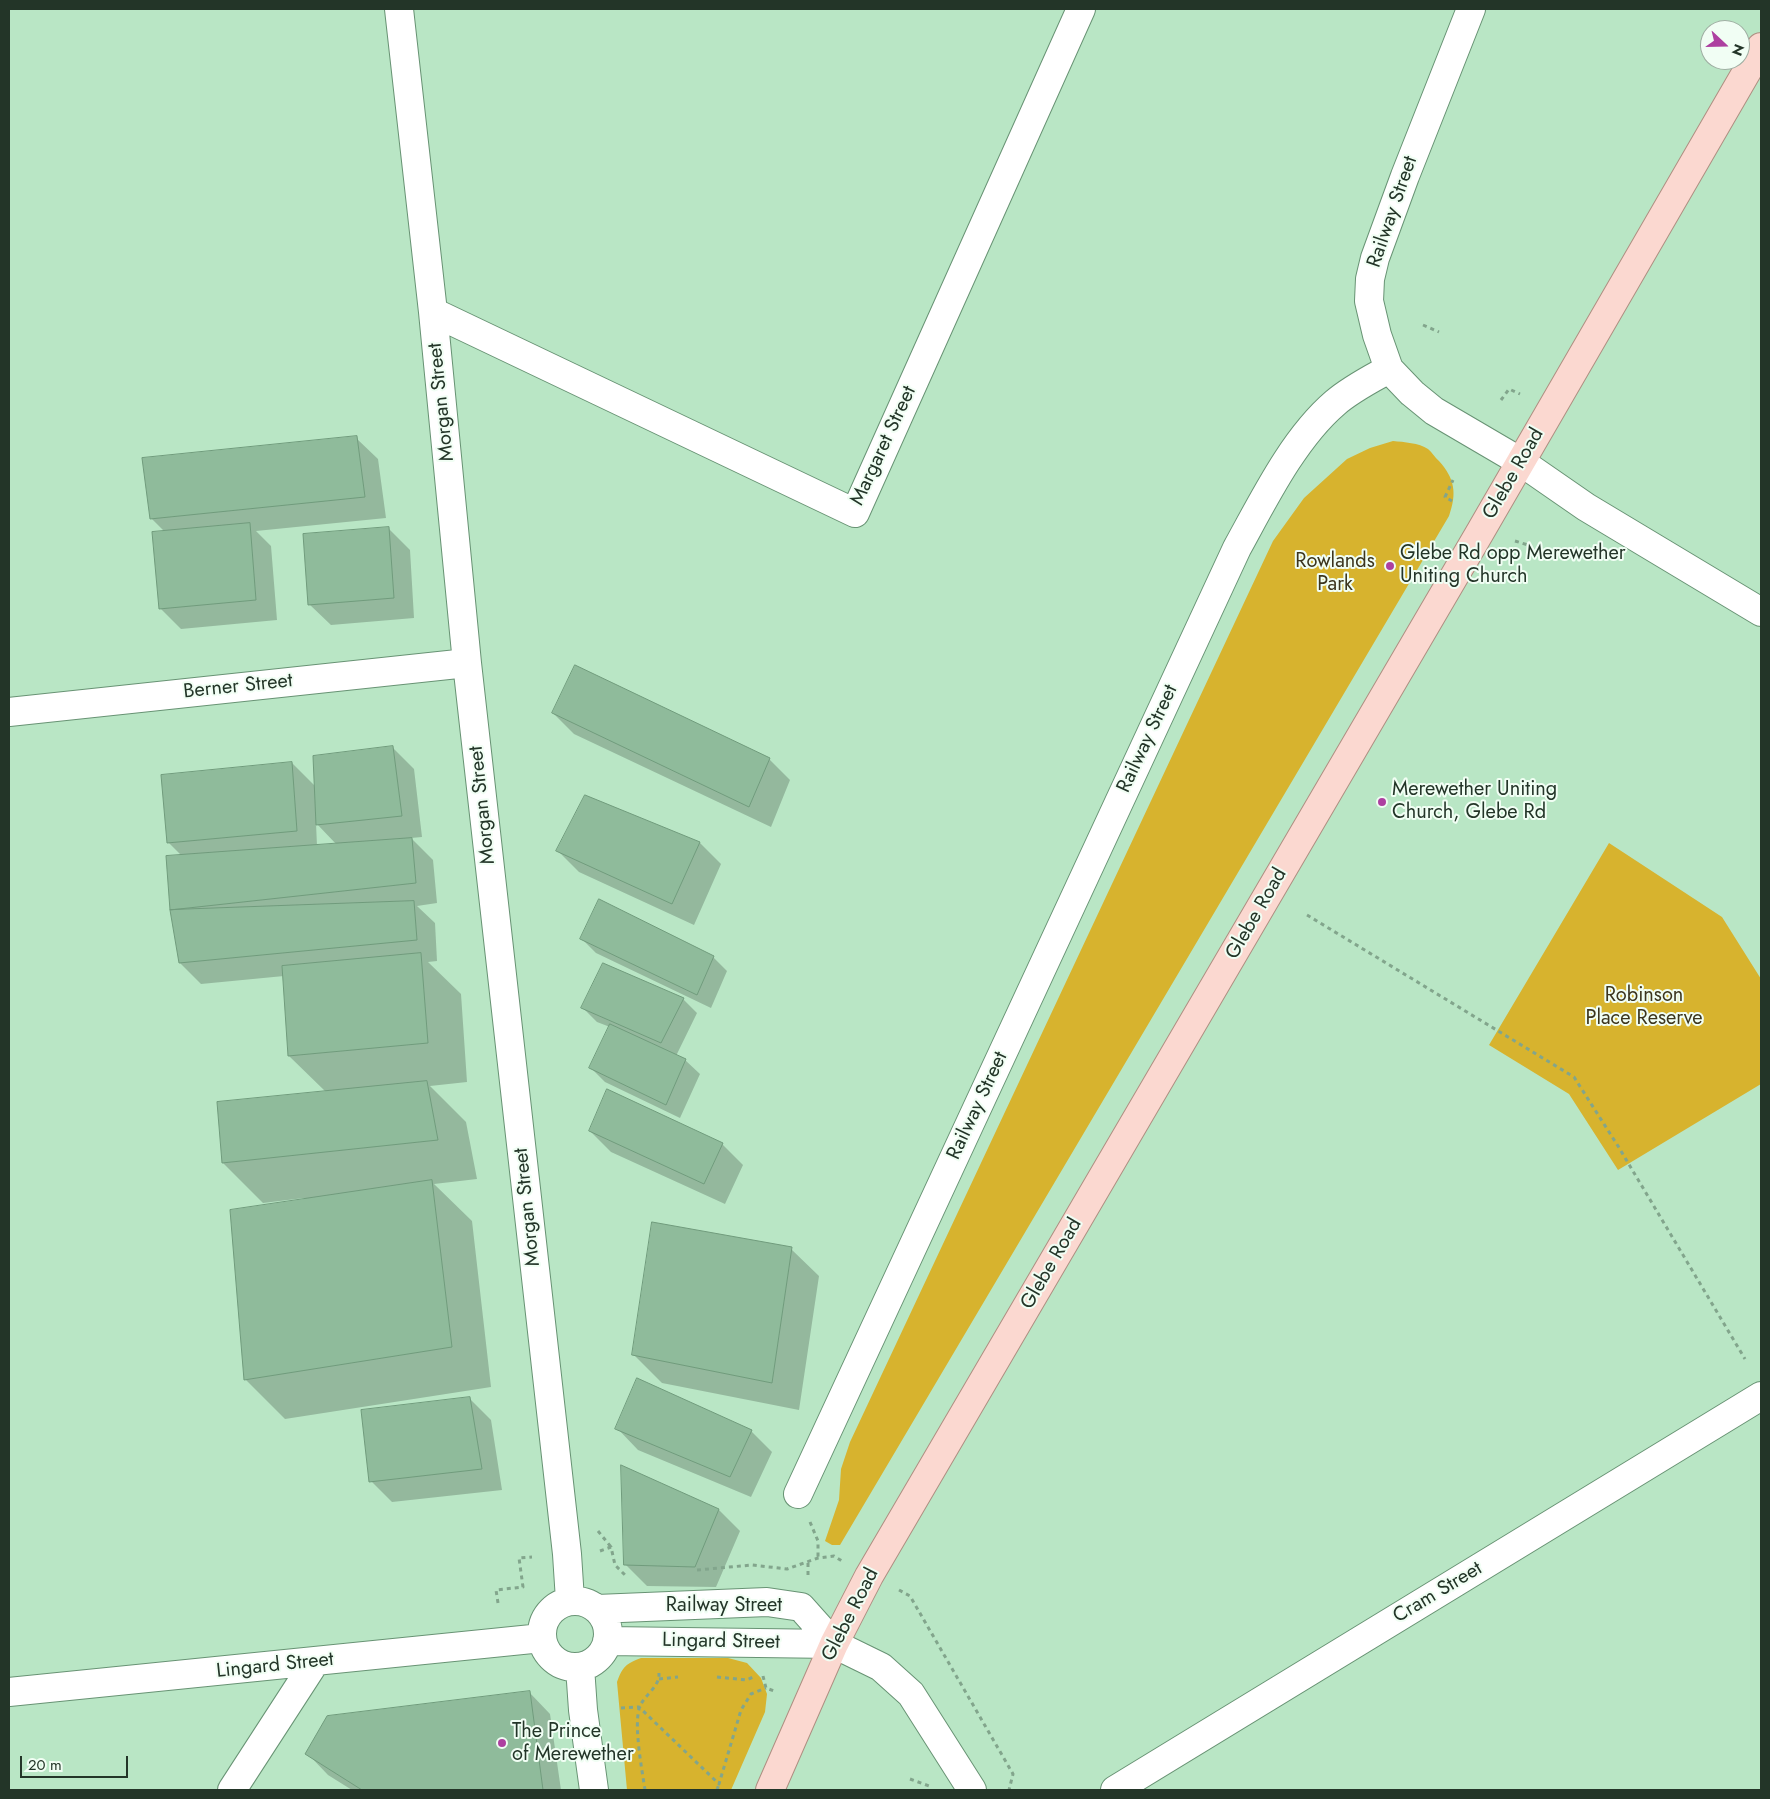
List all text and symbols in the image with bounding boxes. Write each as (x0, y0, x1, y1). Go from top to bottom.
north arrow (1700, 20, 1750, 70)
text: N (1727, 41, 1749, 59)
street label: Railway Street (1363, 153, 1423, 271)
street label: Morgan Street (424, 342, 460, 462)
street label: Margaret Street (846, 383, 922, 509)
street label: Glebe Road (1478, 424, 1550, 524)
place label: Glebe Rd opp Merewether Uniting Church (1400, 542, 1626, 589)
park label: Rowlands Park (1295, 550, 1375, 597)
marker: Glebe Rd opp Merewether Uniting Church (1384, 560, 1396, 572)
street label: Berner Street (182, 669, 294, 705)
street label: Railway Street (1113, 681, 1183, 797)
street label: Morgan Street (465, 745, 501, 865)
place label: Merewether Uniting Church, Glebe Rd (1392, 778, 1557, 825)
marker: Merewether Uniting Church, Glebe Rd (1376, 796, 1388, 808)
street label: Glebe Road (1221, 864, 1293, 964)
park label: Robinson Place Reserve (1585, 984, 1703, 1031)
street label: Railway Street (943, 1048, 1013, 1164)
street label: Morgan Street (510, 1147, 546, 1267)
street label: Glebe Road (1016, 1214, 1088, 1314)
street label: Cram Street (1389, 1557, 1487, 1629)
street label: Glebe Road (817, 1564, 885, 1666)
street label: Railway Street (666, 1594, 782, 1618)
street label: Lingard Street (662, 1629, 780, 1655)
street label: Lingard Street (215, 1648, 335, 1684)
place label: The Prince of Merewether (512, 1720, 634, 1767)
marker: The Prince of Merewether (496, 1737, 508, 1749)
scale bar (22, 1746, 130, 1778)
text: 20 m (28, 1754, 62, 1776)

